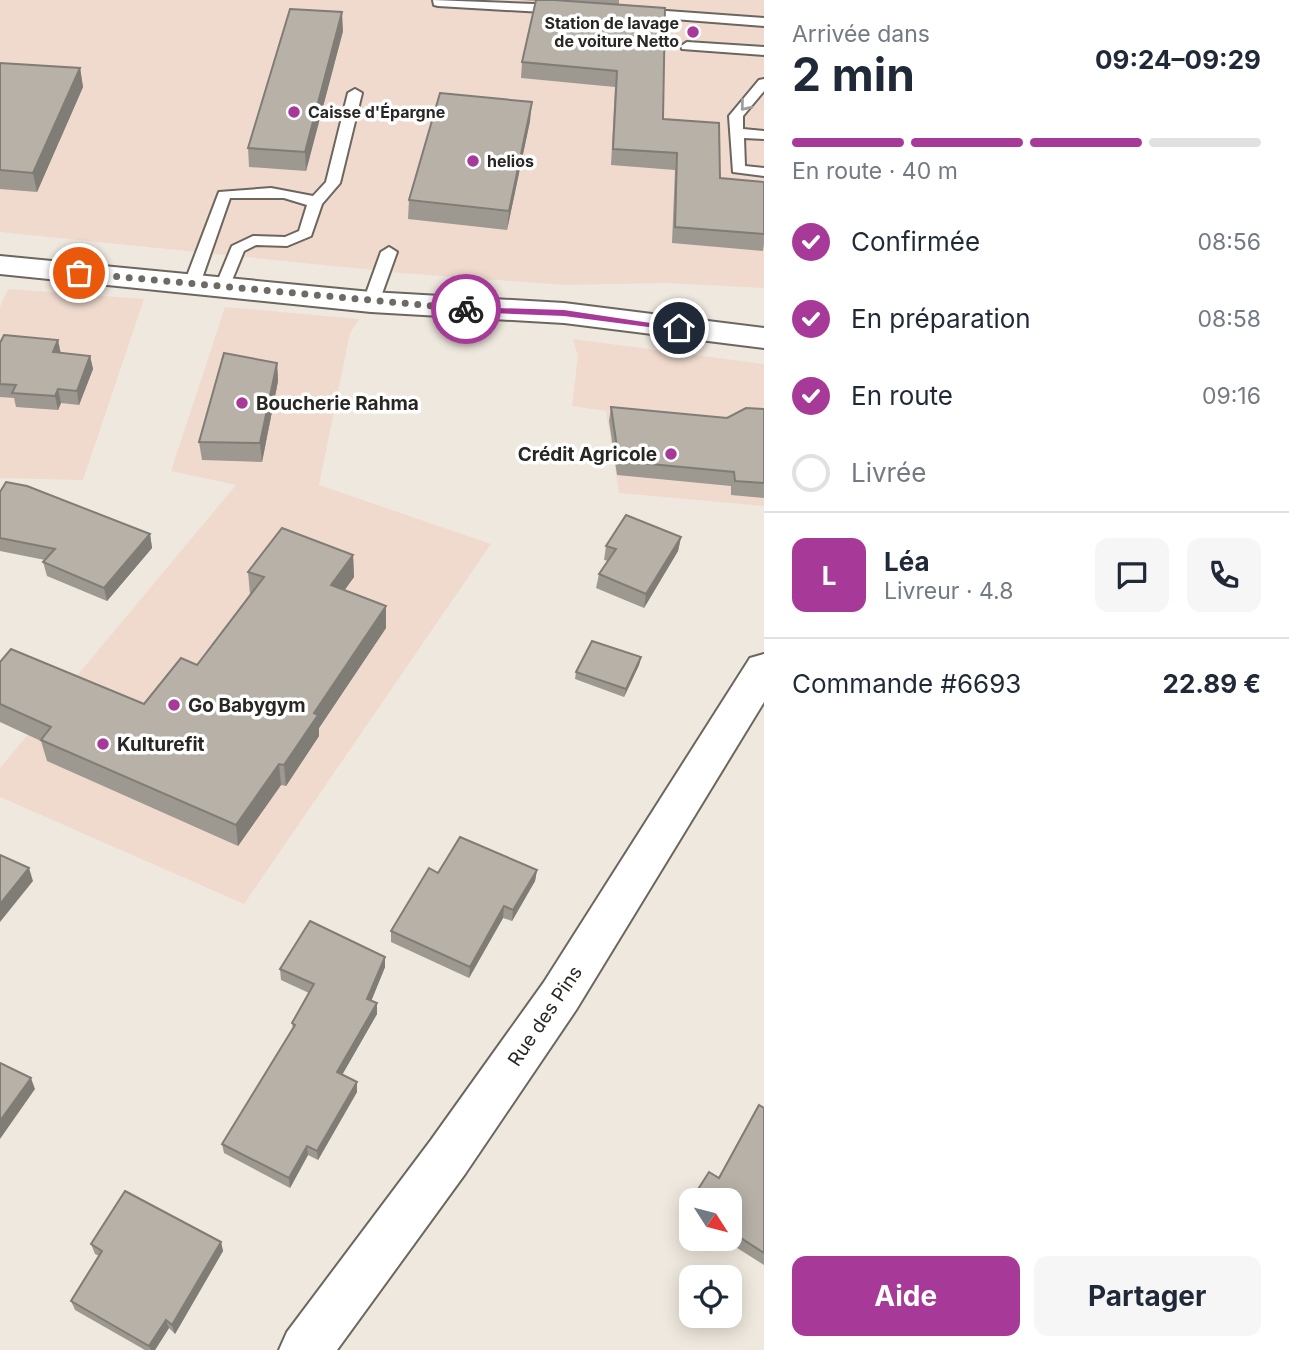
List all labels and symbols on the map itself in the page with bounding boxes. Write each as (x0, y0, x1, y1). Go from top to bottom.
place label: Station de lavage de voiture Netto (544, 13, 679, 51)
marker: Station de lavage de voiture Netto (685, 24, 701, 40)
one-way arrow (740, 98, 753, 110)
place label: Caisse d'Épargne (308, 102, 445, 122)
marker: Caisse d'Épargne (286, 104, 302, 120)
place label: helios (487, 151, 534, 171)
marker: helios (465, 153, 481, 169)
pin (49, 243, 109, 303)
courier (431, 274, 501, 344)
pin (649, 298, 709, 358)
place label: Boucherie Rahma (256, 392, 419, 415)
marker: Boucherie Rahma (234, 395, 250, 411)
place label: Crédit Agricole (518, 443, 657, 466)
marker: Crédit Agricole (663, 446, 679, 462)
place label: Go Babygym (188, 694, 306, 717)
marker: Go Babygym (166, 697, 182, 713)
place label: Kulturefit (117, 733, 205, 756)
marker: Kulturefit (95, 736, 111, 752)
street label: Rue des Pins (503, 961, 587, 1071)
north arrow (679, 1188, 742, 1251)

